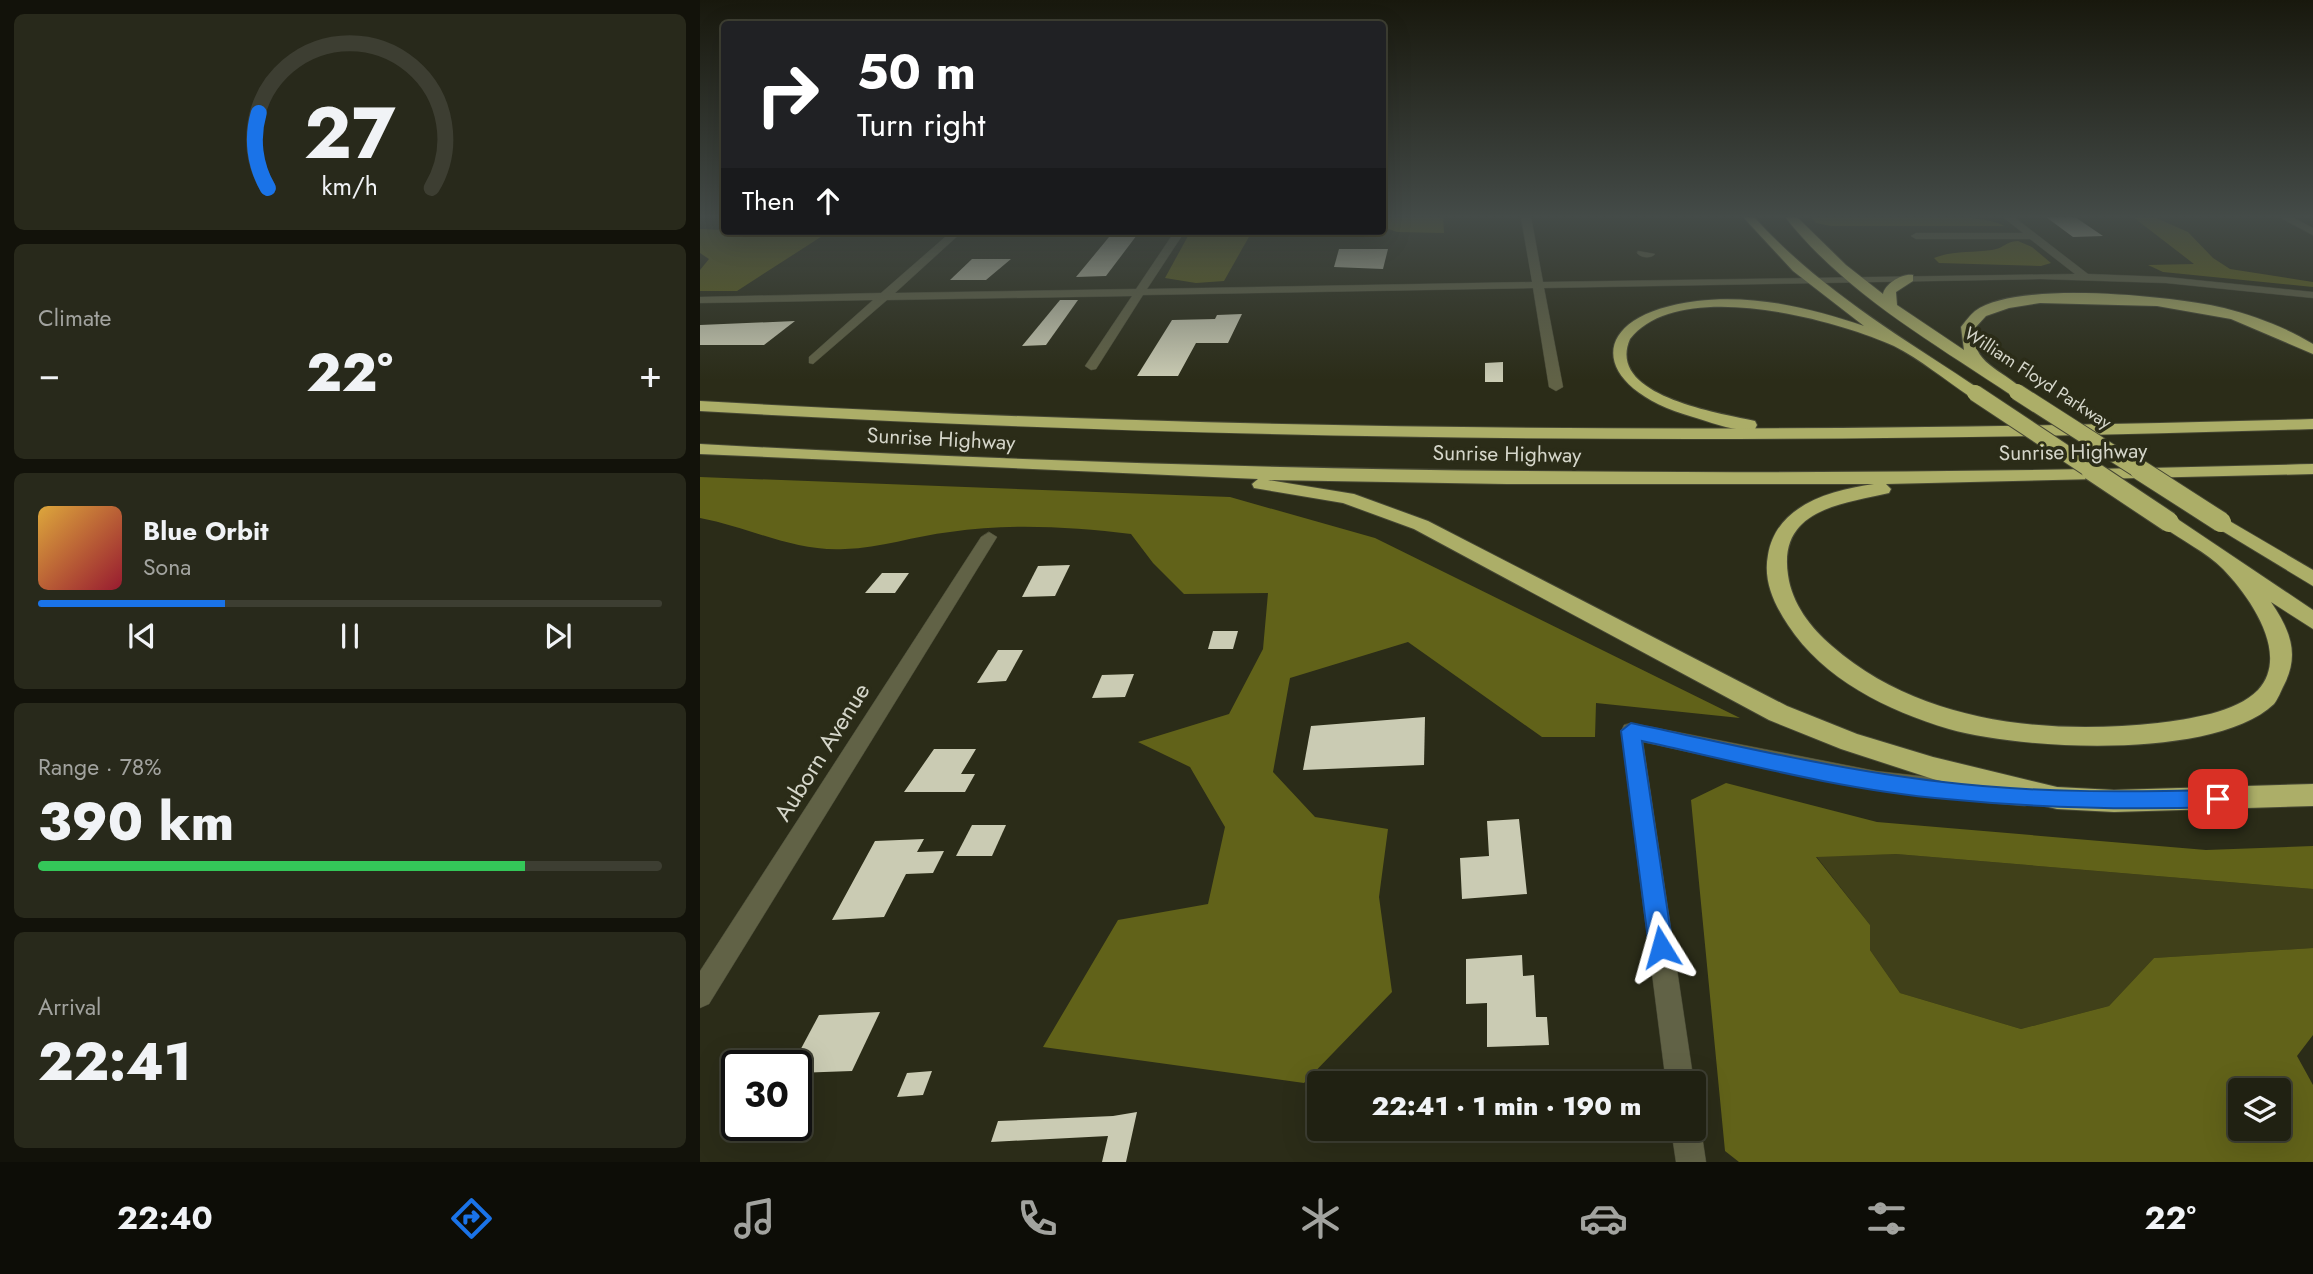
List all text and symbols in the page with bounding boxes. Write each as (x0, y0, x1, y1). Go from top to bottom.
text: 50 m (857, 37, 976, 107)
icon: right (742, 49, 833, 140)
text: 27 (304, 80, 396, 185)
text: Turn right (857, 102, 986, 148)
text: km/h (322, 168, 378, 204)
text: Then (742, 182, 795, 220)
icon: ahead (809, 182, 847, 220)
text: Climate (38, 301, 111, 335)
street label: William Floyd Parkway (1959, 321, 2117, 435)
text: 22° (306, 335, 393, 411)
text: − (38, 346, 60, 401)
text: + (639, 346, 662, 401)
street label: Sunrise Highway (866, 420, 1017, 458)
street label: Sunrise Highway (1998, 436, 2148, 468)
street label: Sunrise Highway (1432, 438, 1582, 470)
text: Blue Orbit (143, 512, 268, 550)
text: Sona (143, 550, 191, 584)
icon: previous (123, 617, 161, 655)
icon: pause (331, 617, 369, 655)
icon: next (539, 617, 577, 655)
street label: Auborn Avenue (765, 676, 878, 828)
text: Range · 78% (38, 750, 162, 784)
pin (2188, 769, 2248, 829)
icon: arrive (2199, 780, 2237, 818)
text: 390 km (38, 784, 234, 860)
position arrow (1624, 910, 1698, 984)
text: Arrival (38, 990, 101, 1024)
text: 22:41 (38, 1024, 192, 1100)
speed limit sign: 30 (721, 1050, 812, 1141)
map controls (2228, 1078, 2291, 1141)
button: layers (2228, 1078, 2291, 1141)
text: 22:41 · 1 min · 190 m (1372, 1087, 1641, 1125)
icon: directions (447, 1194, 496, 1243)
icon: music (730, 1194, 779, 1243)
icon: phone (1013, 1194, 1062, 1243)
icon: climate (1296, 1194, 1345, 1243)
icon: car (1579, 1194, 1628, 1243)
icon: filters (1862, 1194, 1911, 1243)
text: 22:40 (117, 1195, 213, 1241)
text: 22° (2144, 1195, 2196, 1241)

